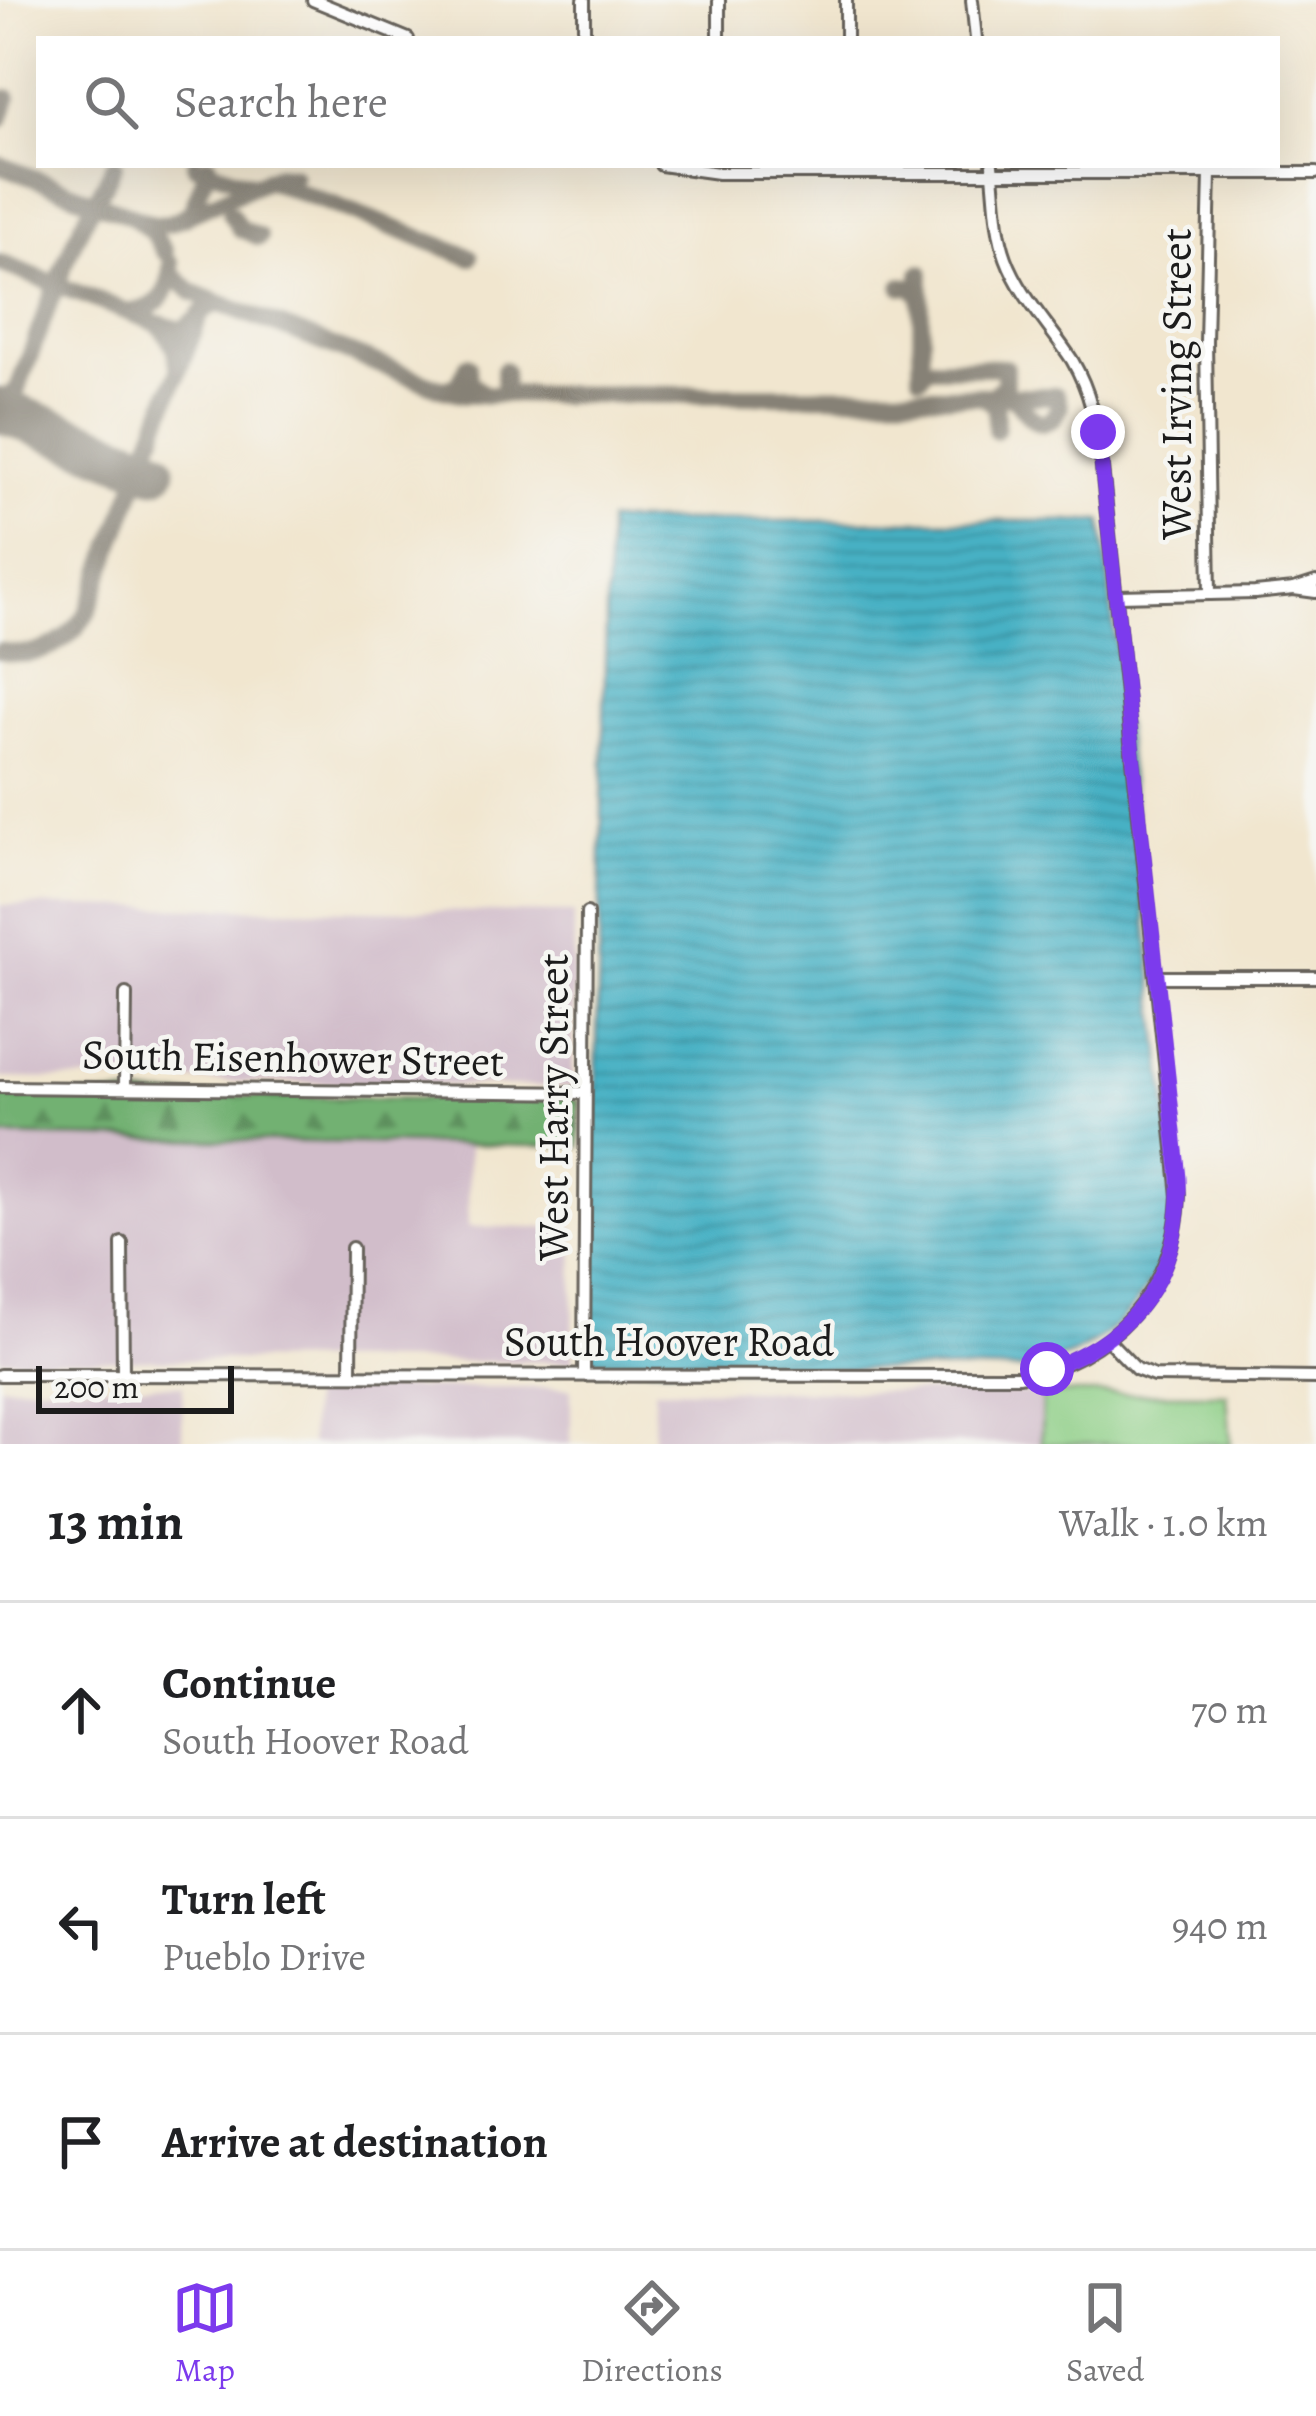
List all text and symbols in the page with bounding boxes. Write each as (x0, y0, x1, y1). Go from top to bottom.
search box (36, 36, 1280, 168)
icon: search (78, 69, 144, 135)
text: Search here (174, 71, 388, 133)
street label: West Irving Street (1148, 228, 1205, 541)
route end (1071, 405, 1125, 459)
street label: West Harry Street (525, 953, 582, 1262)
street label: South Eisenhower Street (82, 1025, 505, 1090)
street label: South Hoover Road (504, 1313, 835, 1370)
route start (1020, 1342, 1074, 1396)
scale bar (36, 1360, 234, 1413)
text: 200 m (54, 1364, 139, 1409)
text: 13 min (48, 1487, 183, 1557)
text: Walk · 1.0 km (1059, 1496, 1268, 1549)
text: Continue (162, 1652, 336, 1714)
icon: ahead (48, 1677, 114, 1743)
text: 70 m (1191, 1683, 1268, 1736)
text: South Hoover Road (162, 1714, 469, 1767)
text: Turn left (162, 1868, 326, 1930)
icon: left (48, 1893, 114, 1959)
text: 940 m (1172, 1899, 1268, 1952)
text: Pueblo Drive (162, 1930, 366, 1983)
icon: arrive (48, 2109, 114, 2175)
text: Arrive at destination (162, 2111, 548, 2173)
tab: Map (172, 2275, 238, 2392)
tab: Directions (581, 2275, 723, 2392)
tab: Saved (1066, 2275, 1144, 2392)

